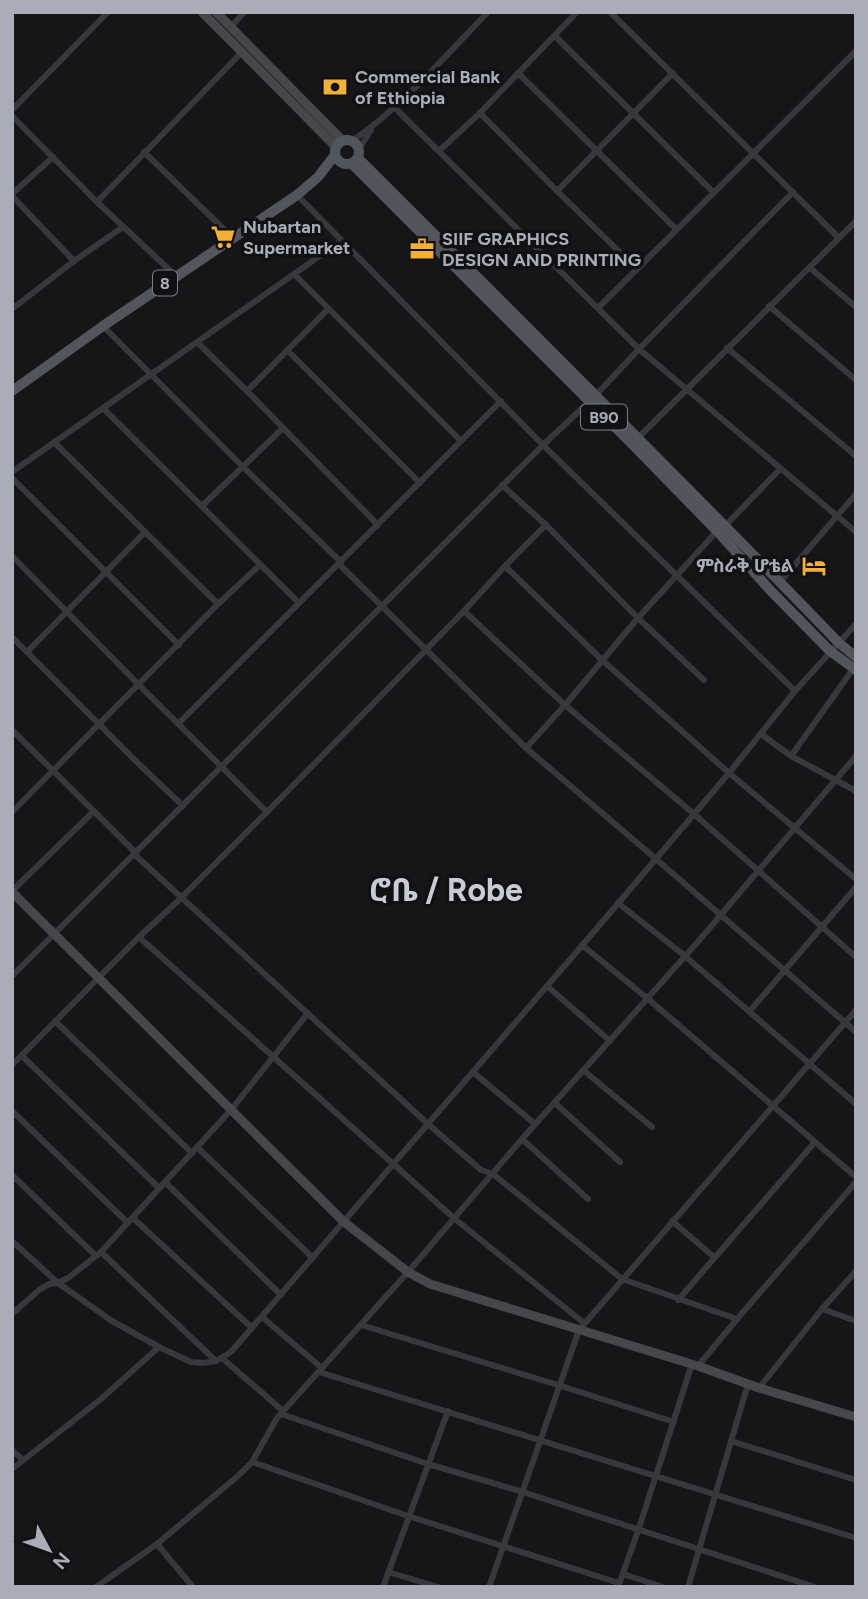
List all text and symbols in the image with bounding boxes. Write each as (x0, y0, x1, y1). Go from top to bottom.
place label: Commercial Bank of Ethiopia (355, 66, 500, 109)
bank icon: Commercial Bank of Ethiopia (321, 73, 349, 101)
place label: Nubartan Supermarket (243, 216, 350, 259)
supermarket icon: Nubartan Supermarket (209, 223, 237, 251)
place label: SIIF GRAPHICS DESIGN AND PRINTING (442, 228, 641, 271)
office icon: SIIF GRAPHICS DESIGN AND PRINTING (408, 235, 436, 263)
road number: 8 (153, 270, 177, 296)
road number: B90 (581, 404, 627, 430)
hotel icon: ምስራቅ ሆቴል (800, 552, 828, 580)
place label: ምስራቅ ሆቴል (696, 555, 794, 577)
district label: ሮቤ / Robe (369, 871, 523, 909)
north arrow (14, 1515, 84, 1585)
text: N (48, 1548, 75, 1574)

